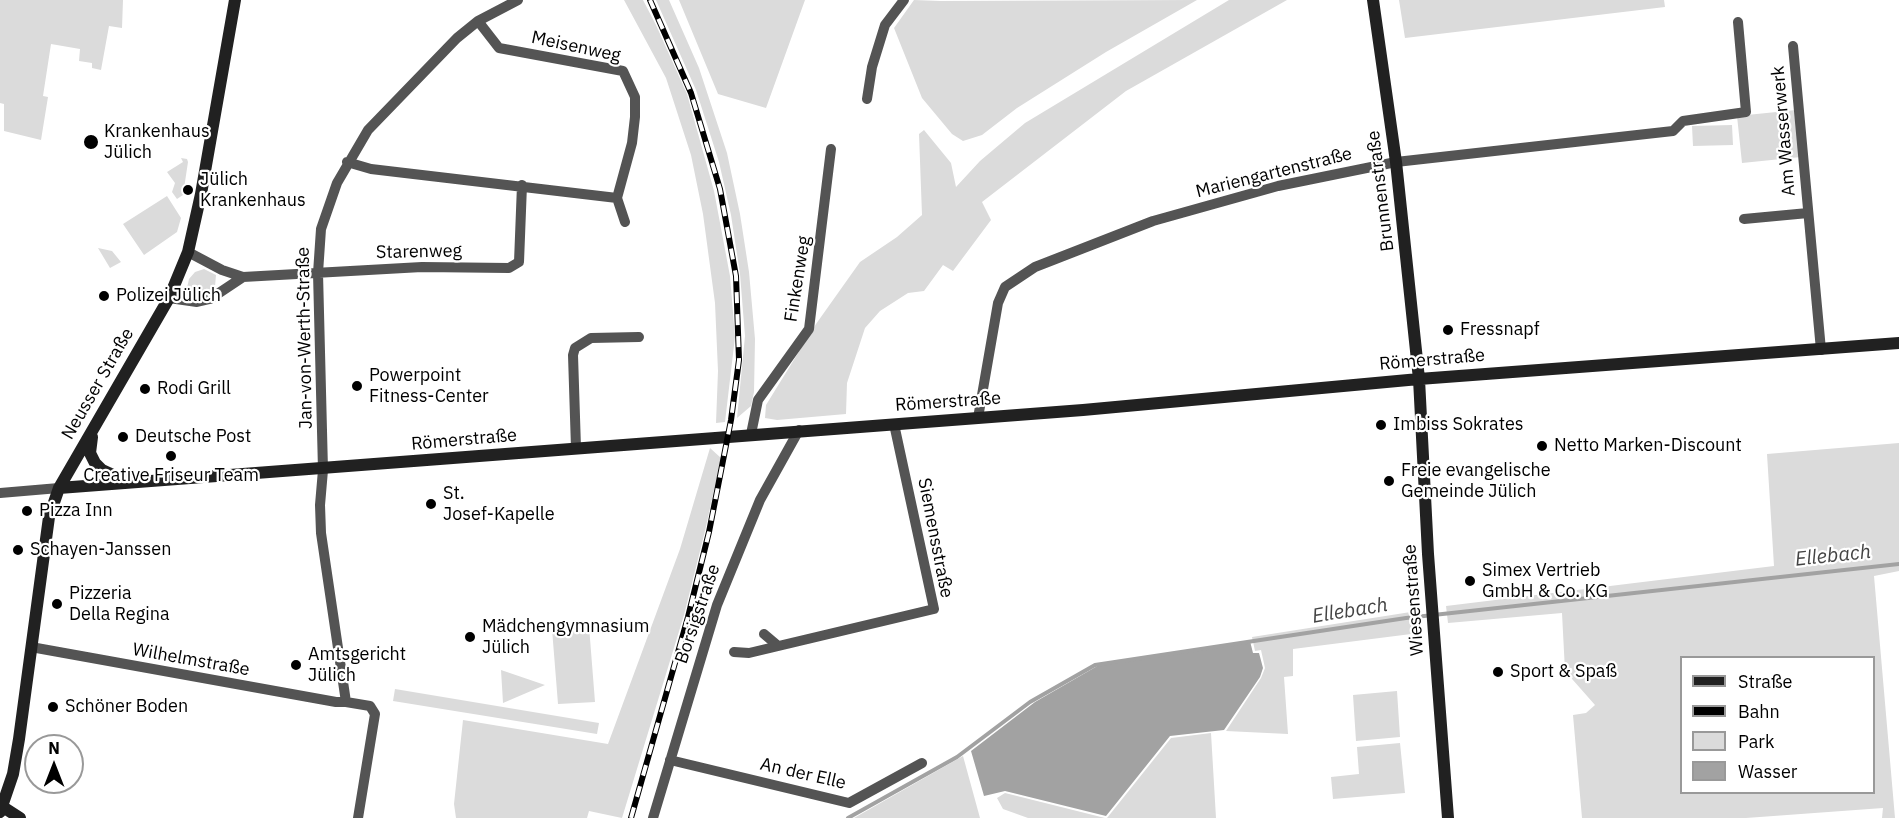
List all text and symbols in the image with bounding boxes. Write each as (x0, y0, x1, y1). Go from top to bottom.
street label: Meisenweg (529, 27, 623, 67)
street label: Am Wasserwerk (1768, 65, 1800, 197)
place label: Krankenhaus Jülich (104, 121, 210, 164)
street label: Brunnenstraße (1363, 129, 1399, 253)
marker: Krankenhaus Jülich (82, 133, 100, 151)
street label: Mariengartenstraße (1194, 143, 1354, 203)
place label: Jülich Krankenhaus (200, 169, 306, 212)
marker: Jülich Krankenhaus (181, 183, 195, 197)
street label: Finkenweg (781, 234, 815, 324)
street label: Starenweg (376, 240, 462, 264)
street label: Jan-von-Werth-Straße (293, 247, 317, 429)
place label: Polizei Jülich (116, 285, 221, 307)
marker: Polizei Jülich (97, 289, 111, 303)
place label: Fressnapf (1460, 319, 1540, 341)
marker: Fressnapf (1441, 323, 1455, 337)
street label: Neusser Straße (57, 324, 139, 444)
street label: Römerstraße (1378, 345, 1486, 375)
place label: Powerpoint Fitness-Center (369, 365, 489, 407)
place label: Rodi Grill (157, 378, 231, 400)
marker: Powerpoint Fitness-Center (350, 379, 364, 393)
marker: Rodi Grill (138, 382, 152, 396)
street label: Römerstraße (894, 388, 1002, 416)
place label: Imbiss Sokrates (1393, 414, 1524, 436)
marker: Imbiss Sokrates (1374, 418, 1388, 432)
street label: Römerstraße (410, 425, 518, 455)
place label: Deutsche Post (135, 426, 251, 448)
marker: Deutsche Post (116, 430, 130, 444)
place label: Netto Marken-Discount (1554, 435, 1742, 457)
marker: Netto Marken-Discount (1535, 439, 1549, 453)
marker: Creative Friseur Team (164, 449, 178, 463)
place label: Freie evangelische Gemeinde Jülich (1401, 460, 1551, 502)
place label: Creative Friseur Team (83, 465, 259, 487)
marker: Freie evangelische Gemeinde Jülich (1382, 474, 1396, 488)
street label: Siemensstraße (913, 476, 957, 600)
place label: St. Josef-Kapelle (443, 483, 555, 526)
marker: St. Josef-Kapelle (424, 497, 438, 511)
place label: Pizza Inn (39, 500, 113, 522)
marker: Pizza Inn (20, 504, 34, 518)
place label: Schayen-Janssen (30, 539, 171, 561)
water label: Ellebach (1794, 540, 1872, 572)
marker: Schayen-Janssen (11, 543, 25, 557)
street label: Wiesenstraße (1399, 543, 1429, 657)
place label: Simex Vertrieb GmbH & Co. KG (1482, 560, 1608, 602)
street label: Borsigstraße (671, 561, 725, 667)
marker: Simex Vertrieb GmbH & Co. KG (1463, 574, 1477, 588)
place label: Pizzeria Della Regina (69, 583, 169, 626)
water label: Ellebach (1311, 593, 1389, 629)
marker: Pizzeria Della Regina (50, 597, 64, 611)
place label: Mädchengymnasium Jülich (482, 616, 649, 658)
marker: Mädchengymnasium Jülich (463, 630, 477, 644)
street label: Wilhelmstraße (131, 639, 251, 681)
place label: Amtsgericht Jülich (308, 644, 406, 686)
legend (1680, 656, 1875, 794)
marker: Amtsgericht Jülich (289, 658, 303, 672)
place label: Sport & Spaß (1510, 661, 1617, 683)
marker: Sport & Spaß (1491, 665, 1505, 679)
text: Straße (1738, 670, 1792, 693)
place label: Schöner Boden (65, 696, 188, 718)
marker: Schöner Boden (46, 700, 60, 714)
text: Bahn (1738, 700, 1780, 723)
text: Park (1738, 730, 1774, 753)
north arrow (24, 734, 84, 794)
text: N (48, 738, 60, 758)
street label: An der Elle (758, 754, 848, 794)
text: Wasser (1738, 760, 1797, 783)

